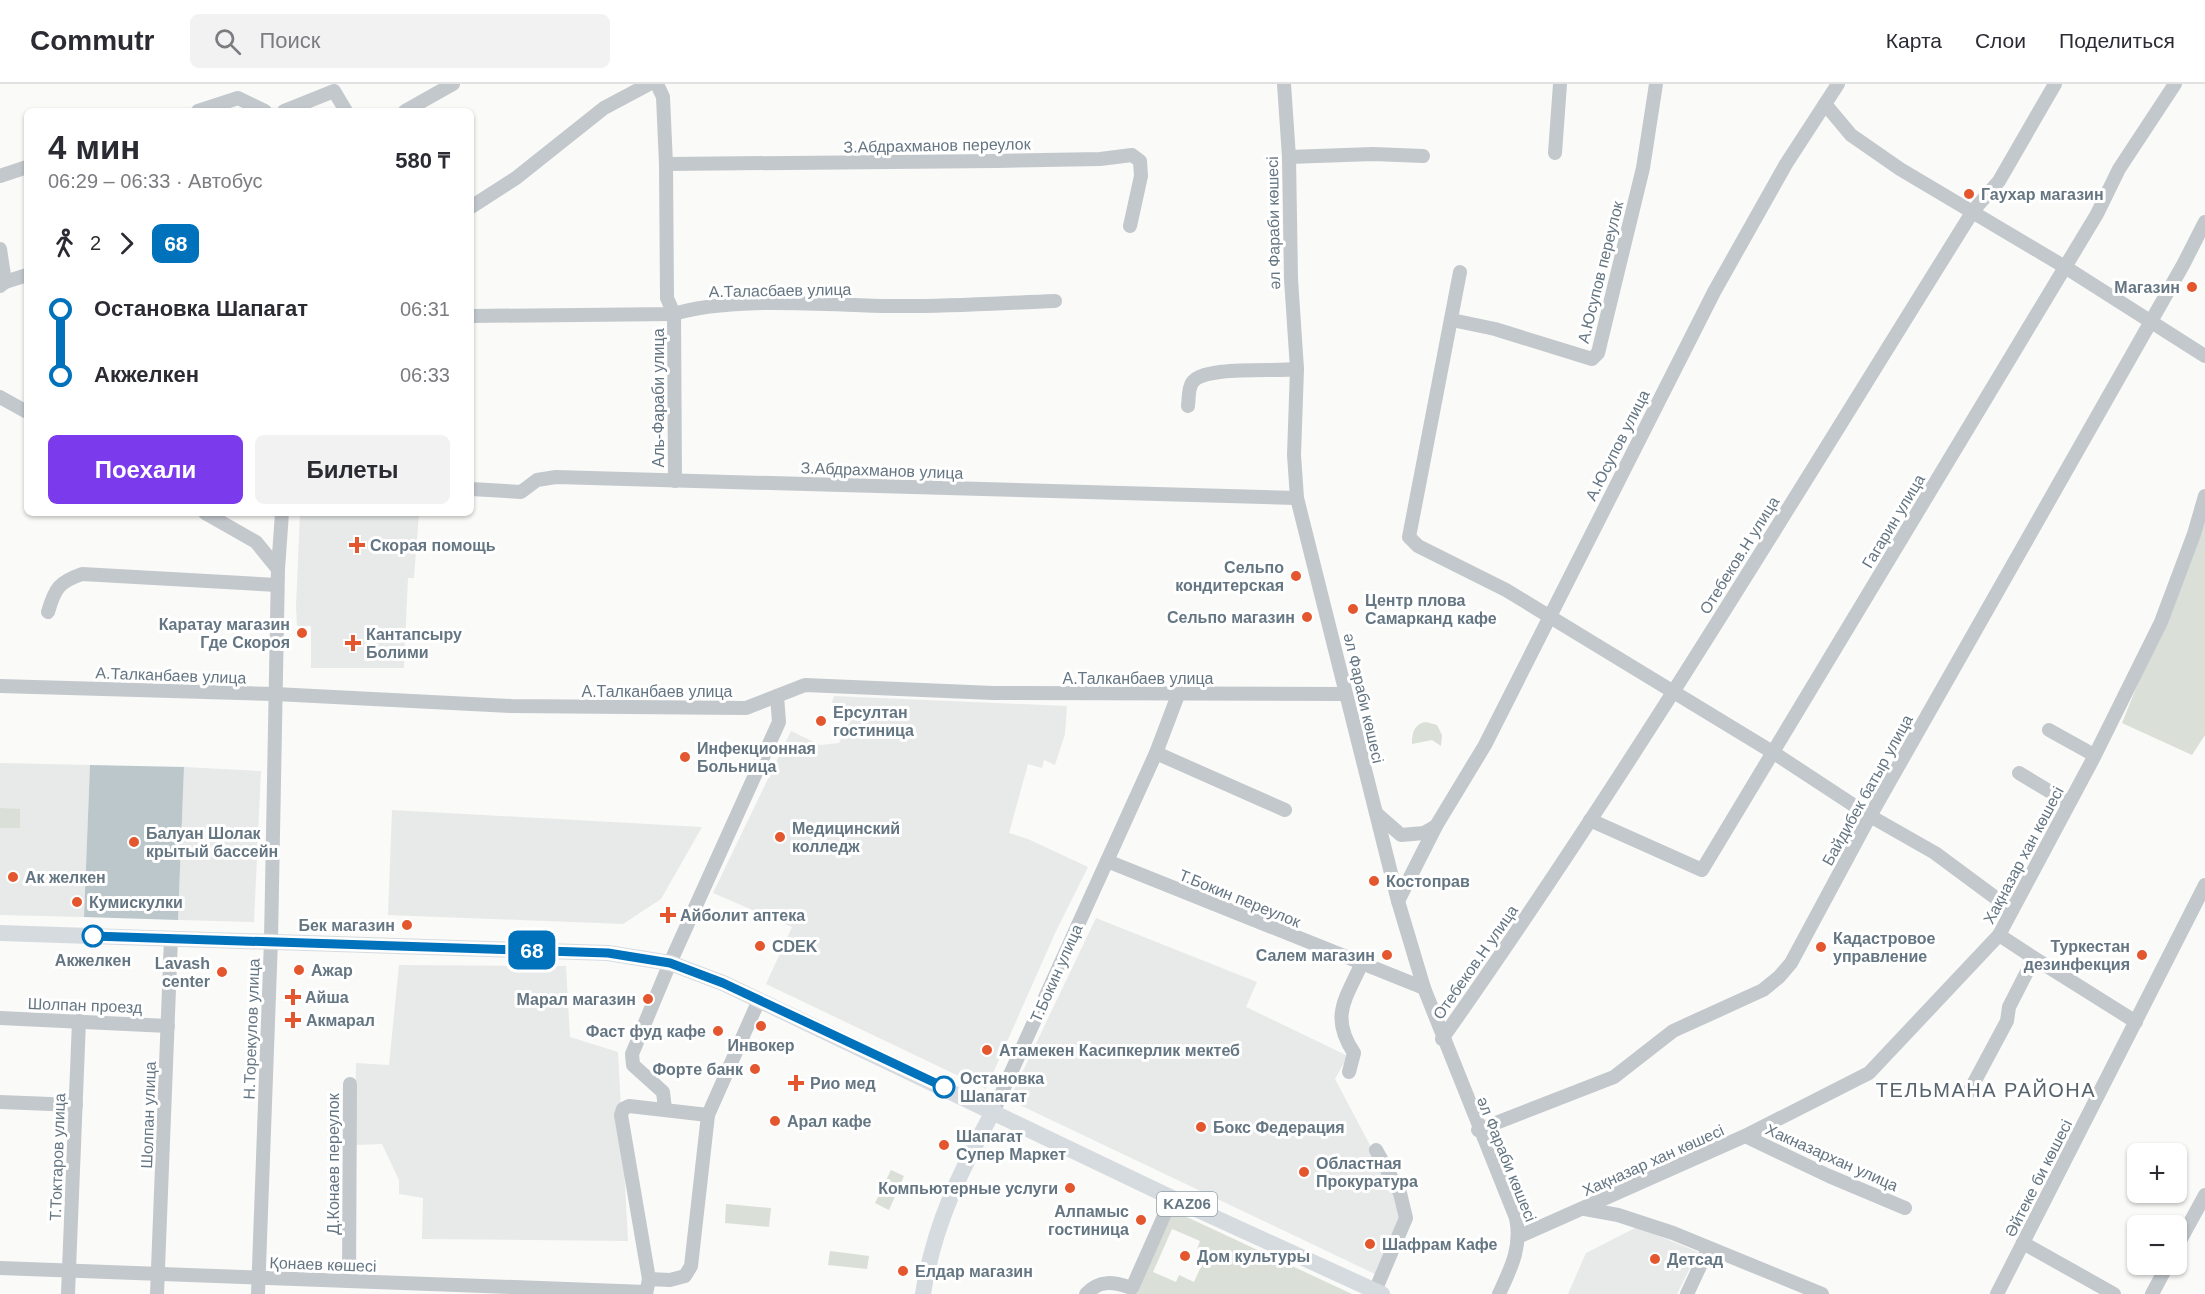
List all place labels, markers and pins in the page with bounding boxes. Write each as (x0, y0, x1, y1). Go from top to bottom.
place label: Гаухар магазин (1981, 186, 2104, 203)
marker: Гаухар магазин (1962, 187, 1976, 201)
place label: Магазин (2114, 279, 2180, 296)
marker: Магазин (2185, 280, 2199, 294)
marker: Скорая помощь (348, 536, 366, 554)
place label: Скорая помощь (370, 537, 496, 554)
place label: Сельпо кондитерская (1175, 559, 1284, 594)
marker: Сельпо кондитерская (1289, 569, 1303, 583)
place label: Центр плова Самарканд кафе (1365, 592, 1497, 627)
marker: Центр плова Самарканд кафе (1346, 602, 1360, 616)
place label: Сельпо магазин (1167, 609, 1295, 626)
marker: Сельпо магазин (1300, 610, 1314, 624)
place label: Каратау магазин Где Скороя (159, 616, 290, 651)
marker: Каратау магазин Где Скороя (295, 626, 309, 640)
place label: Кантапсыру Болими (366, 626, 462, 661)
marker: Кантапсыру Болими (344, 634, 362, 652)
place label: Ерсултан гостиница (833, 704, 914, 739)
marker: Ерсултан гостиница (814, 714, 828, 728)
place label: Инфекционная Больница (697, 740, 816, 775)
marker: Инфекционная Больница (678, 750, 692, 764)
place label: Медицинский колледж (792, 820, 900, 855)
place label: Балуан Шолак крытый бассейн (146, 825, 278, 860)
marker: Медицинский колледж (773, 830, 787, 844)
marker: Балуан Шолак крытый бассейн (127, 835, 141, 849)
place label: Ак желкен (25, 869, 106, 886)
marker: Ак желкен (6, 870, 20, 884)
place label: Костоправ (1386, 873, 1470, 890)
marker: Костоправ (1367, 874, 1381, 888)
place label: Кумискулки (89, 894, 183, 911)
marker: Кумискулки (70, 895, 84, 909)
place label: Айболит аптека (680, 907, 805, 924)
marker: Айболит аптека (661, 908, 675, 922)
place label: Бек магазин (298, 917, 395, 934)
marker: Бек магазин (400, 918, 414, 932)
marker: Акжелкен (82, 925, 104, 947)
place label: Кадастровое управление (1833, 930, 1936, 965)
place label: CDEK (772, 938, 818, 955)
place label: Туркестан дезинфекция (2024, 938, 2130, 973)
marker: CDEK (753, 939, 767, 953)
marker: Кадастровое управление (1814, 940, 1828, 954)
place label: Салем магазин (1256, 947, 1375, 964)
marker: Салем магазин (1380, 948, 1394, 962)
marker: Туркестан дезинфекция (2135, 948, 2149, 962)
place label: Акжелкен (55, 952, 131, 969)
place label: Lavash center (155, 955, 210, 990)
place label: Ажар (311, 962, 353, 979)
marker: Ажар (292, 963, 306, 977)
marker: Lavash center (215, 965, 229, 979)
place label: Айша (305, 989, 349, 1006)
marker: Айша (286, 990, 300, 1004)
place label: Марал магазин (517, 991, 636, 1008)
marker: Марал магазин (641, 992, 655, 1006)
marker: Акмарал (284, 1011, 302, 1029)
place label: Акмарал (306, 1012, 375, 1029)
marker: Инвокер (754, 1019, 768, 1033)
place label: Фаст фуд кафе (586, 1023, 706, 1040)
marker: Фаст фуд кафе (711, 1024, 725, 1038)
place label: Инвокер (727, 1037, 795, 1054)
place label: Атамекен Касипкерлик мектеб (999, 1042, 1240, 1059)
marker: Атамекен Касипкерлик мектеб (980, 1043, 994, 1057)
place label: Форте банк (652, 1061, 744, 1078)
marker: Форте банк (748, 1062, 762, 1076)
place label: Остановка Шапагат (960, 1070, 1044, 1105)
marker: Рио мед (787, 1074, 805, 1092)
place label: Рио мед (810, 1075, 876, 1092)
marker: Остановка Шапагат (933, 1076, 955, 1098)
place label: Арал кафе (787, 1113, 872, 1130)
marker: Арал кафе (768, 1114, 782, 1128)
place label: Бокс Федерация (1213, 1119, 1345, 1136)
marker: Бокс Федерация (1194, 1120, 1208, 1134)
place label: Шапагат Супер Маркет (956, 1128, 1066, 1163)
marker: Шапагат Супер Маркет (937, 1138, 951, 1152)
place label: Областная Прокуратура (1316, 1155, 1418, 1190)
marker: Областная Прокуратура (1297, 1165, 1311, 1179)
place label: Компьютерные услуги (878, 1180, 1058, 1197)
marker: Компьютерные услуги (1063, 1181, 1077, 1195)
place label: Алпамыс гостиница (1048, 1203, 1129, 1238)
marker: Алпамыс гостиница (1134, 1213, 1148, 1227)
place label: Шафрам Кафе (1382, 1236, 1498, 1253)
marker: Шафрам Кафе (1363, 1237, 1377, 1251)
place label: Дом культуры (1197, 1248, 1310, 1265)
marker: Дом культуры (1178, 1249, 1192, 1263)
place label: Детсад (1667, 1251, 1723, 1268)
marker: Детсад (1648, 1252, 1662, 1266)
place label: Елдар магазин (915, 1263, 1033, 1280)
marker: Елдар магазин (896, 1264, 910, 1278)

